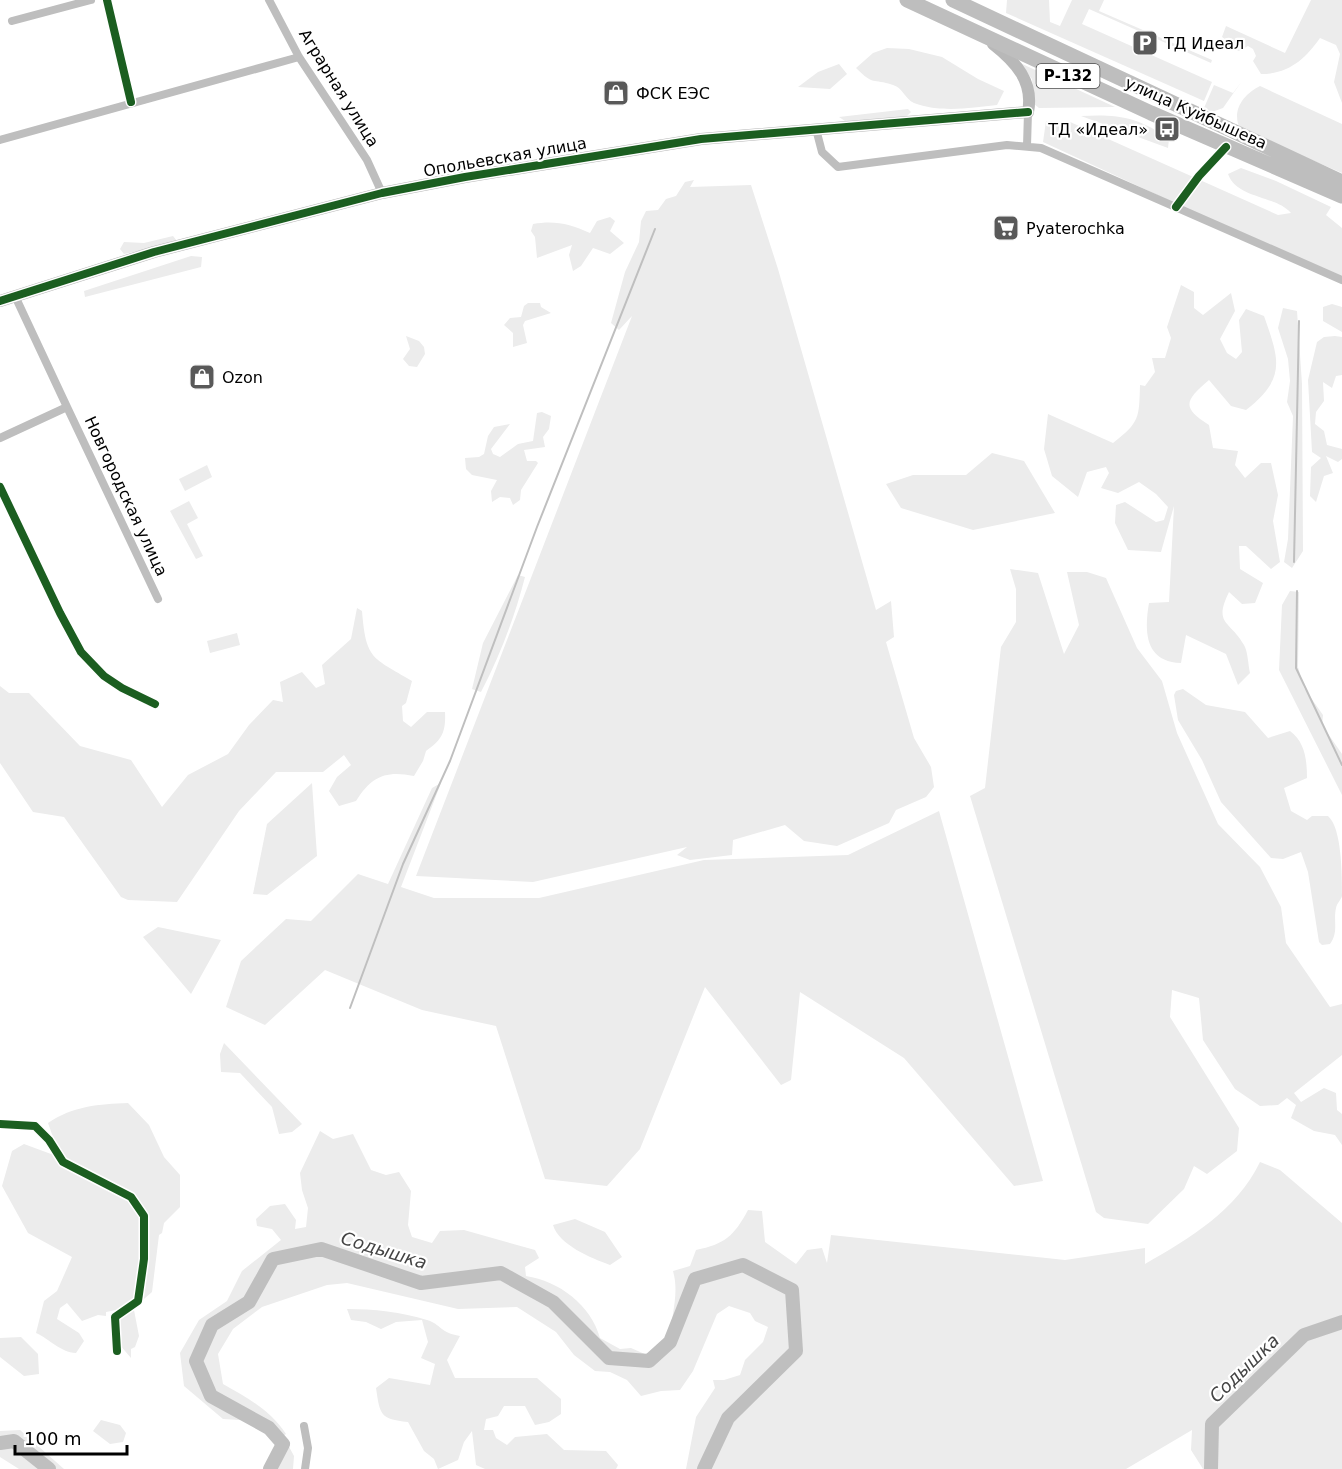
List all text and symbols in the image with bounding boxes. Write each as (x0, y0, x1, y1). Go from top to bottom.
street label: Аграрная улица (295, 26, 383, 150)
parking icon: ТД Идеал (1130, 28, 1160, 58)
place label: ТД Идеал (1163, 34, 1244, 53)
road number: Р-132 (1036, 64, 1100, 88)
street label: улица Куйбышева (1122, 73, 1270, 153)
shop icon: ФСК ЕЭС (601, 78, 631, 108)
place label: ФСК ЕЭС (636, 84, 710, 103)
bus stop icon: ТД «Идеал» (1152, 114, 1182, 144)
place label: ТД «Идеал» (1047, 120, 1148, 139)
street label: Опольевская улица (422, 133, 588, 181)
supermarket icon: Pyaterochka (991, 213, 1021, 243)
place label: Pyaterochka (1026, 219, 1125, 238)
shop icon: Ozon (187, 362, 217, 392)
place label: Ozon (222, 368, 263, 387)
street label: Новгородская улица (81, 413, 171, 579)
water label: Содышка (339, 1227, 429, 1273)
water label: Содышка (1205, 1330, 1283, 1406)
scale bar (15, 1418, 128, 1456)
text: 100 m (24, 1428, 82, 1449)

